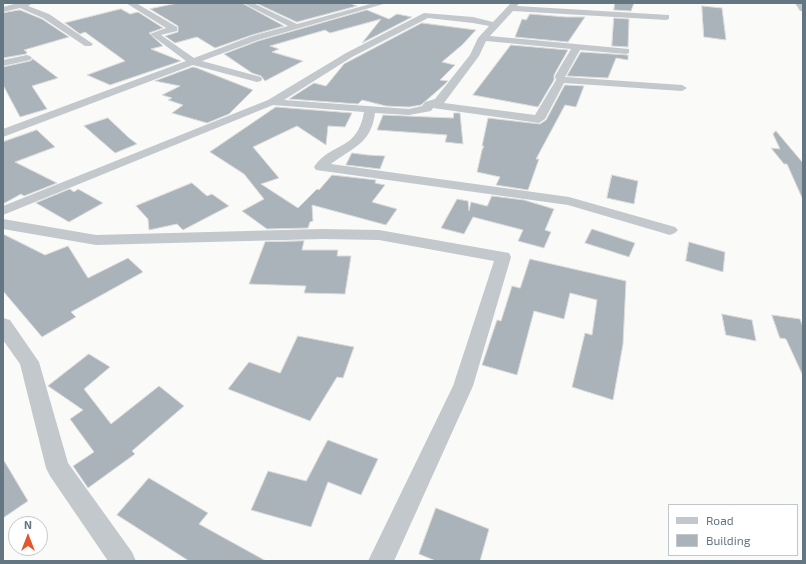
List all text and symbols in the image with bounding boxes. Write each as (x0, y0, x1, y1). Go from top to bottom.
legend (668, 504, 798, 556)
text: Road (706, 513, 734, 527)
north arrow (8, 516, 48, 556)
text: N (24, 518, 32, 531)
text: Building (706, 533, 750, 547)

